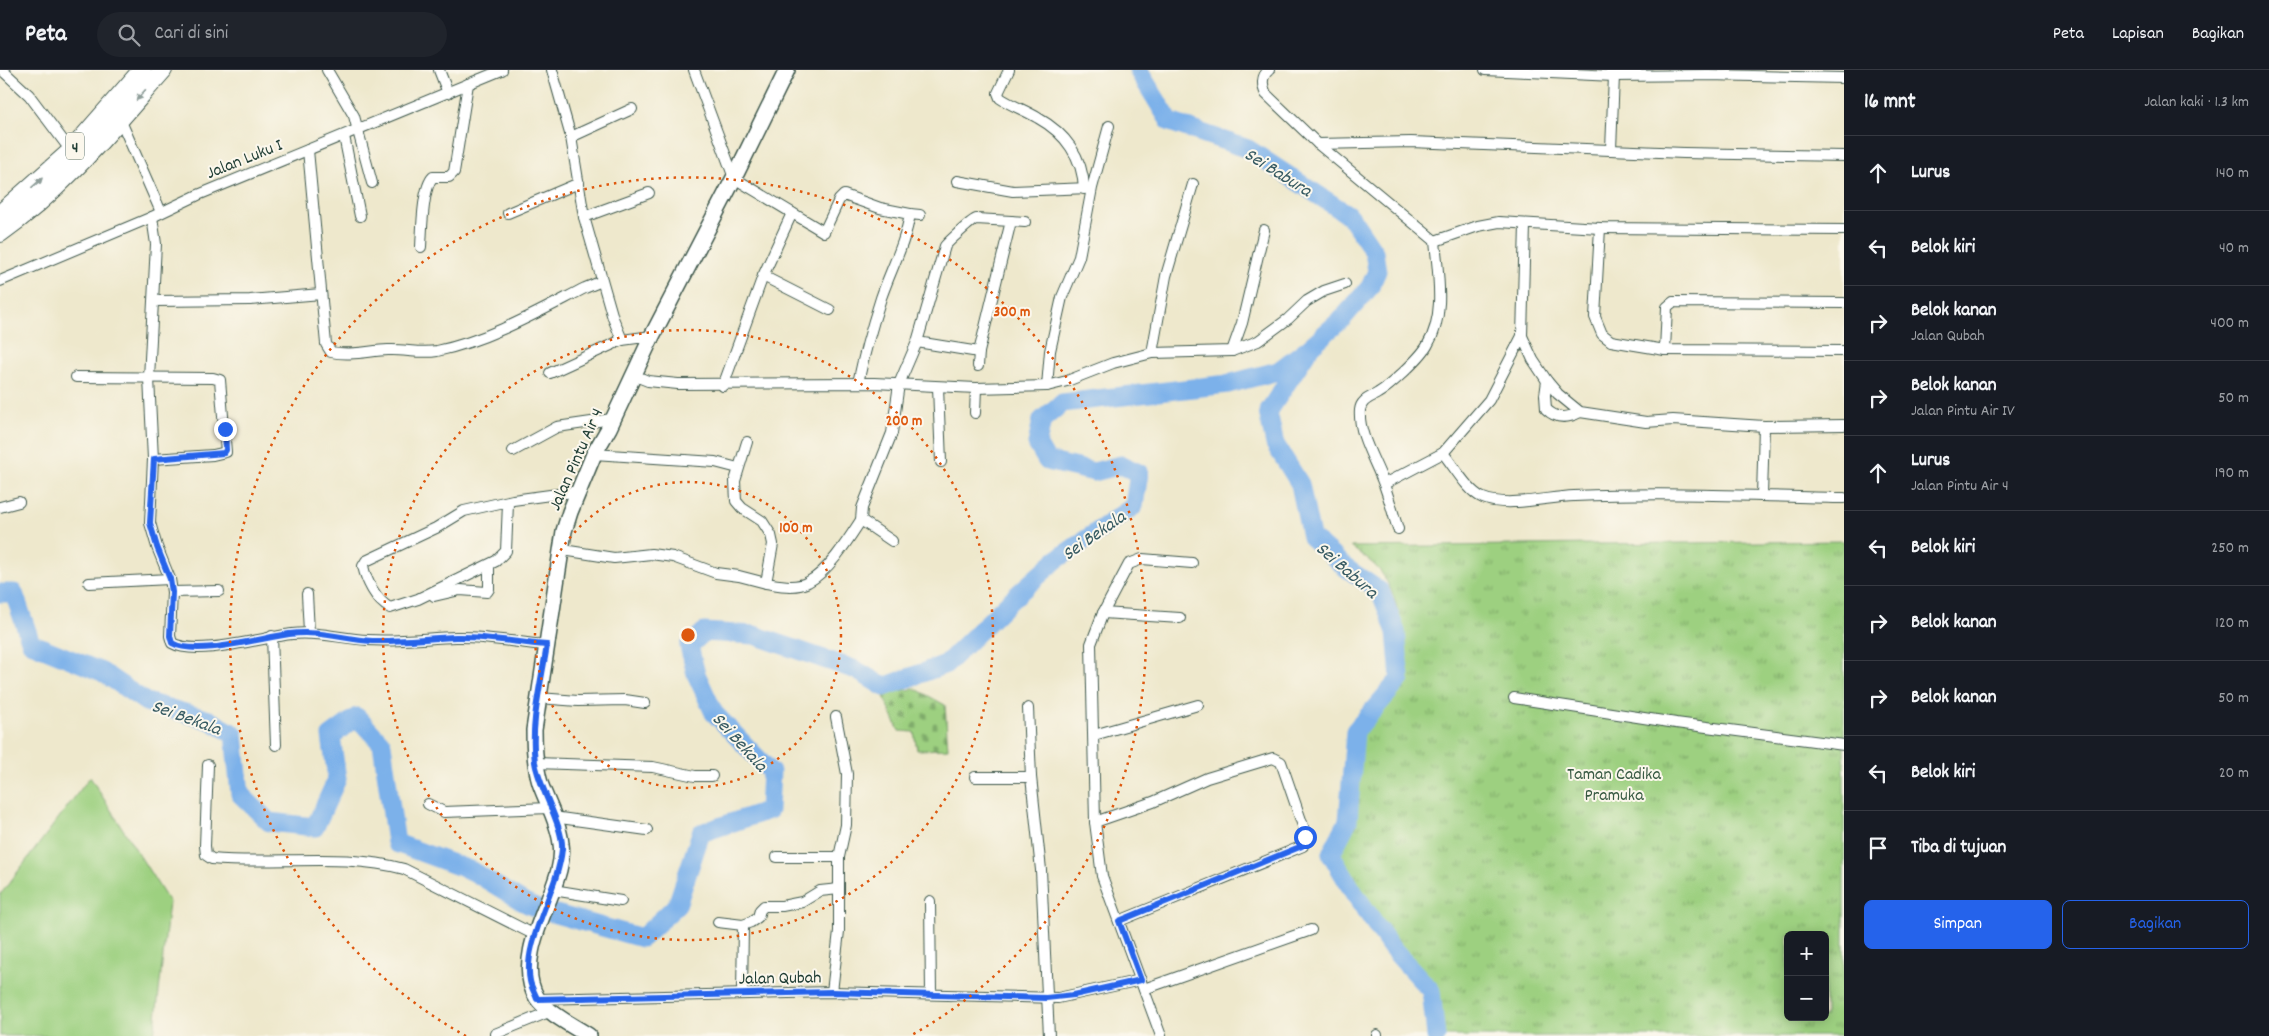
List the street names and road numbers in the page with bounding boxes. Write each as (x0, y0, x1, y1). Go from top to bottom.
road number: 4 (66, 132, 84, 160)
street label: Jalan Luku I (203, 134, 287, 187)
street label: Jalan Pintu Air 4 (544, 405, 611, 515)
street label: Jalan Qubah (738, 966, 822, 993)

